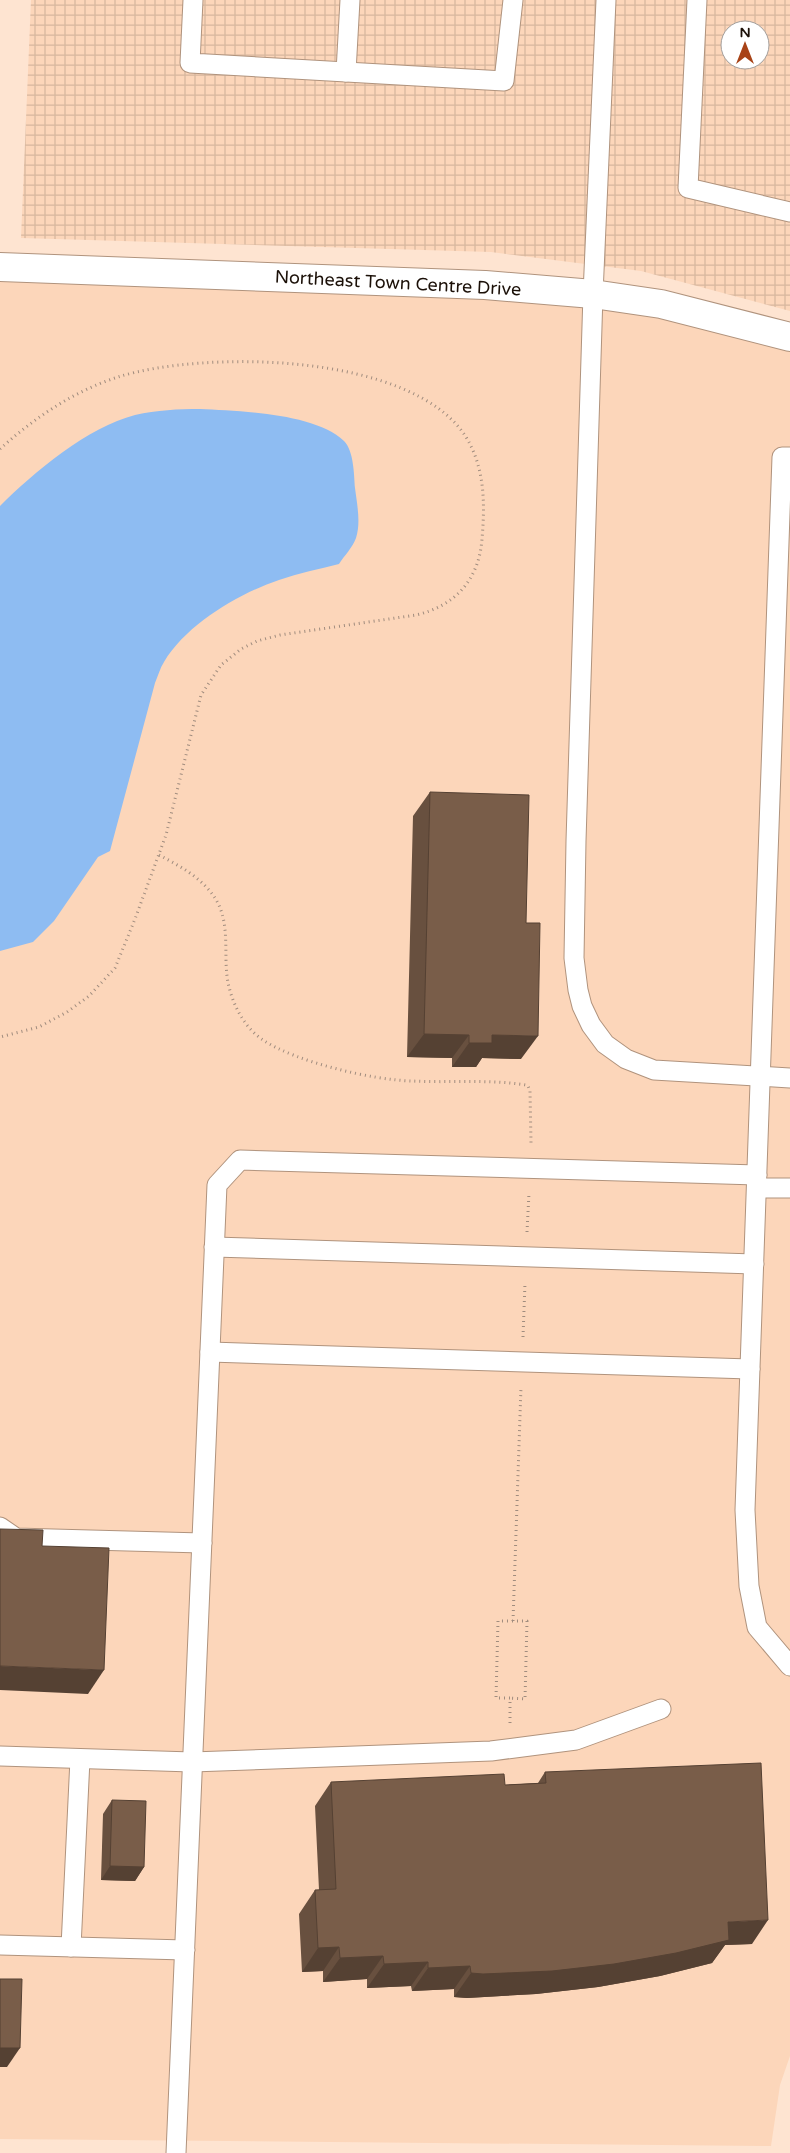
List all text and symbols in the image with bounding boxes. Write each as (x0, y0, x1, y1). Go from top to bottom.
north arrow (720, 20, 770, 70)
text: N (739, 24, 751, 41)
street label: Northeast Town Centre Drive (274, 266, 522, 300)

